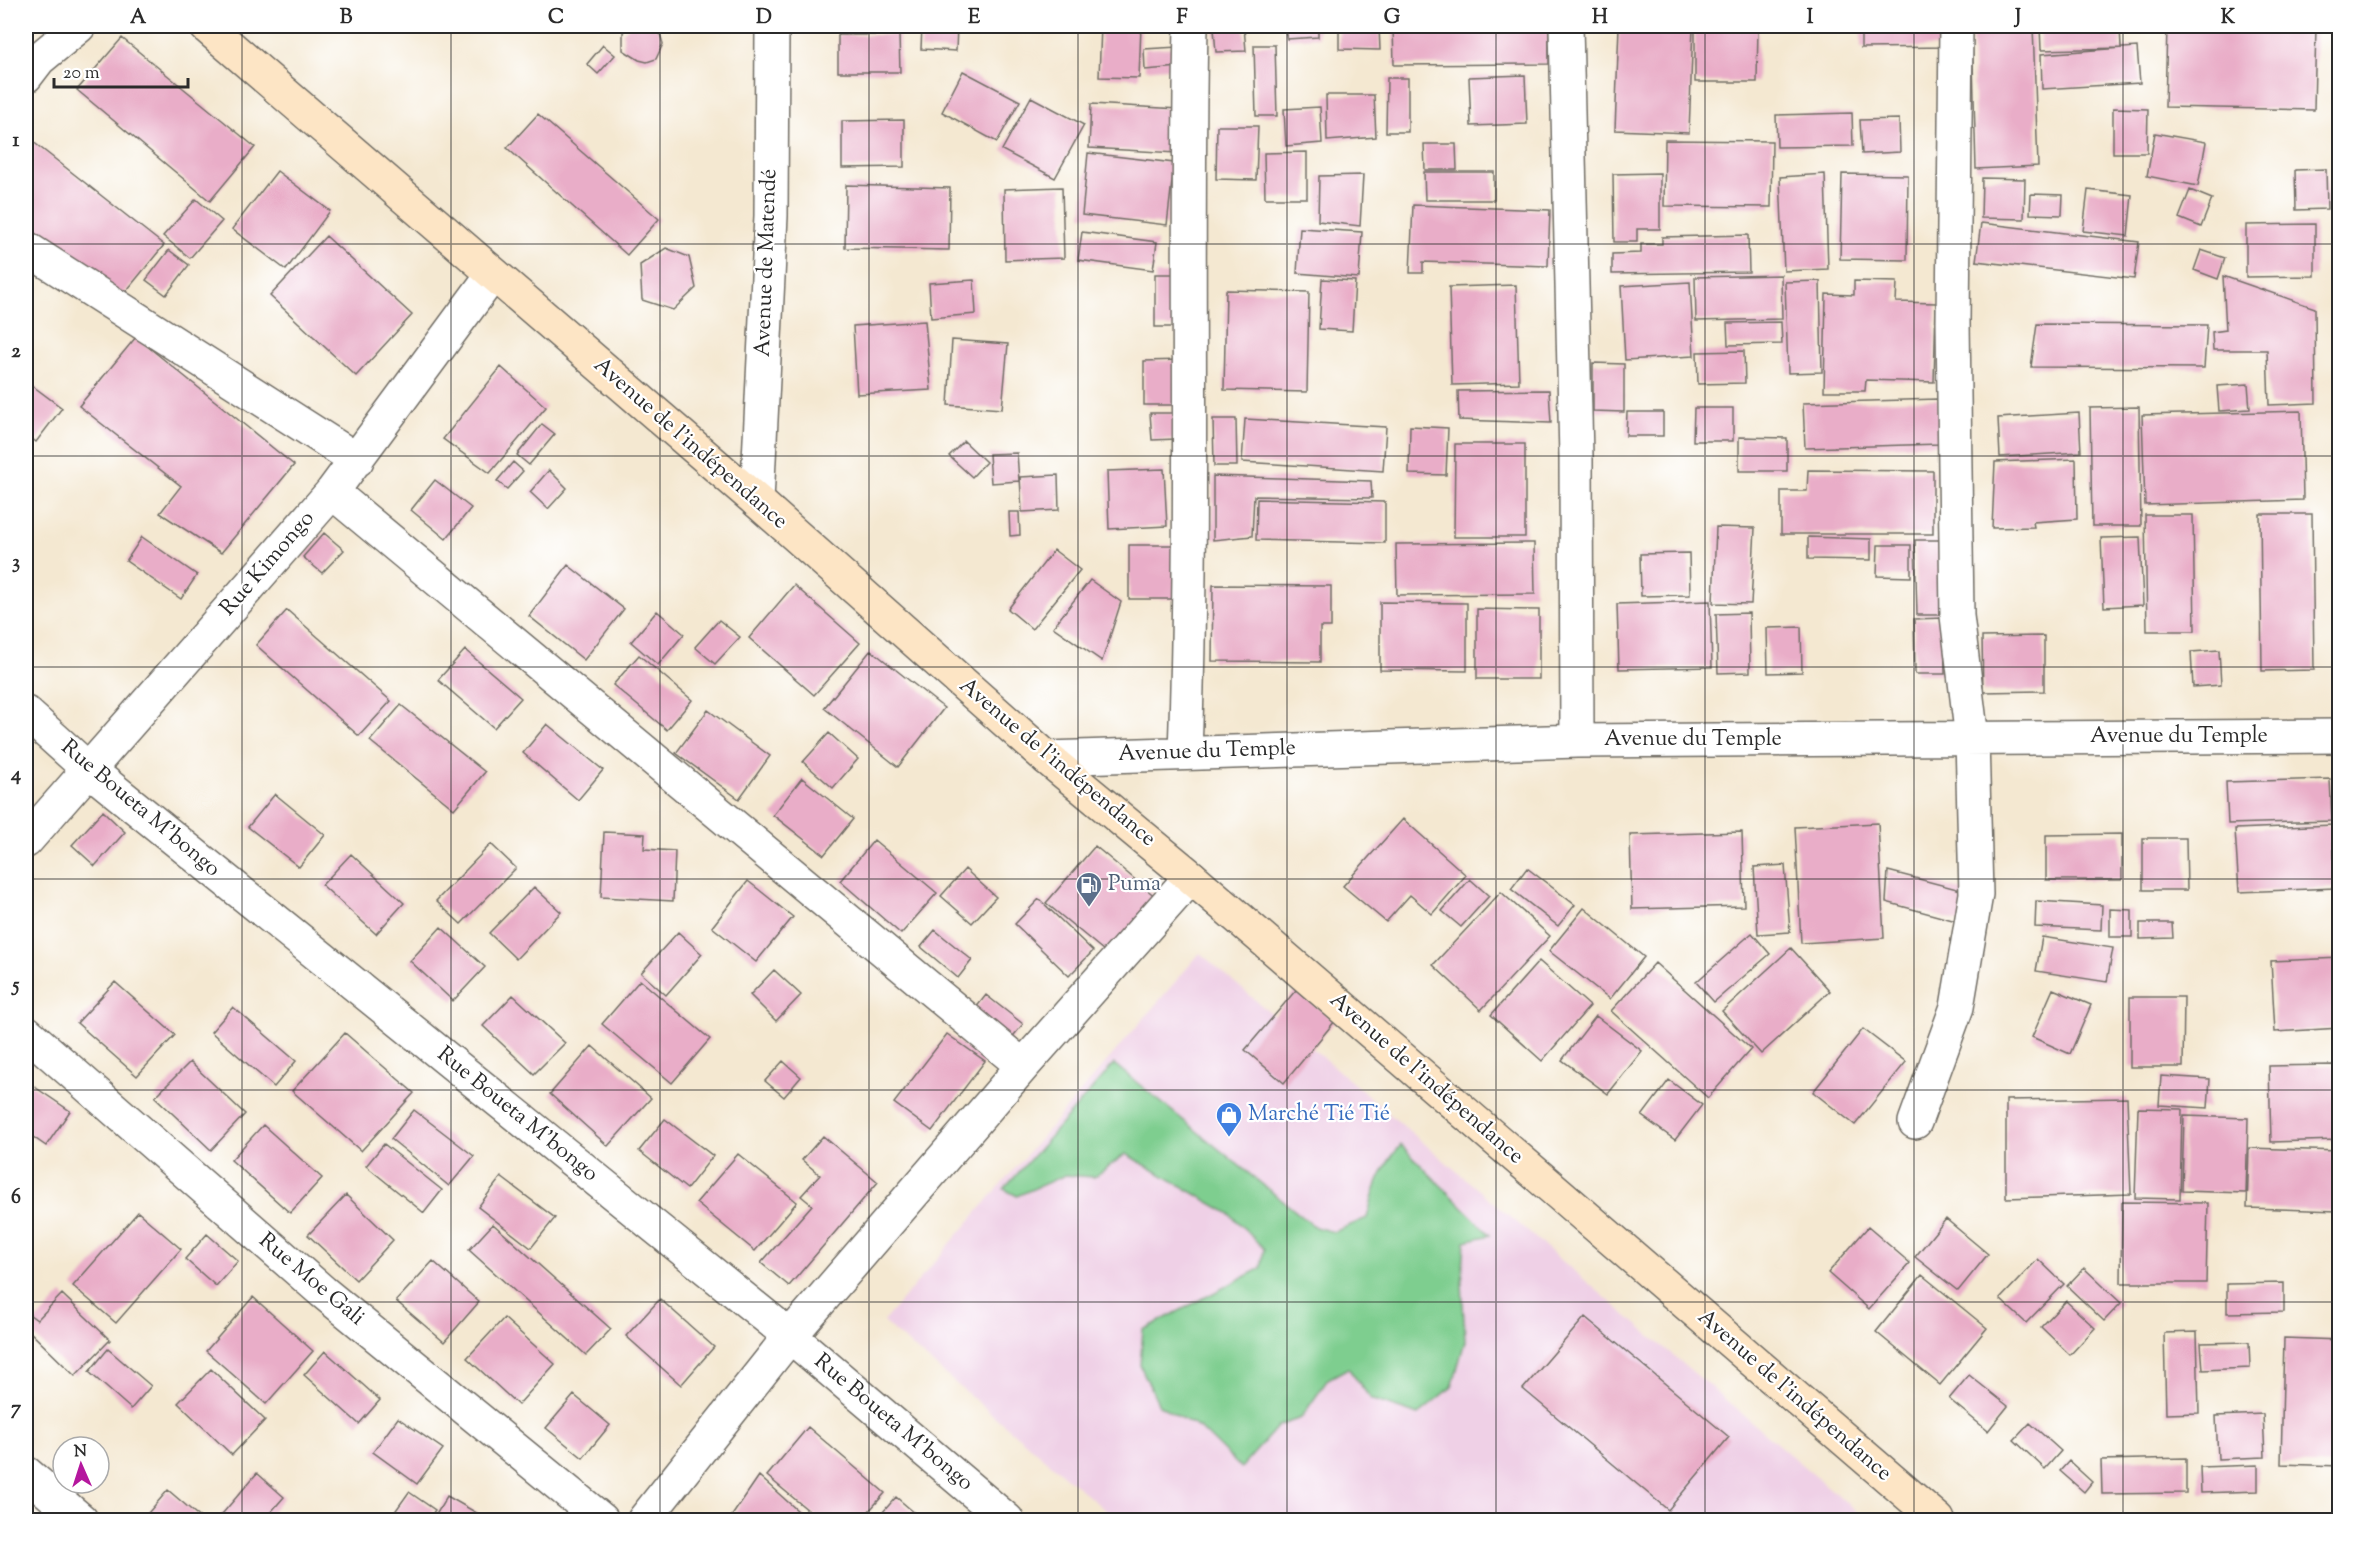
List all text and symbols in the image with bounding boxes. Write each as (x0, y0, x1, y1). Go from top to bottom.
text: A (130, 4, 147, 33)
text: B (340, 4, 353, 33)
text: C (548, 4, 564, 33)
text: D (756, 4, 772, 33)
text: E (968, 4, 981, 33)
text: F (1176, 4, 1188, 33)
text: G (1384, 4, 1401, 33)
text: H (1592, 4, 1608, 33)
text: I (1807, 4, 1814, 33)
text: J (2013, 4, 2021, 33)
text: K (2221, 4, 2236, 33)
scale bar (54, 51, 188, 89)
text: 20 m (63, 61, 100, 87)
text: 1 (13, 127, 20, 156)
street label: Avenue de Matendé (748, 168, 786, 358)
text: 2 (11, 338, 21, 367)
street label: Avenue de l'indépendance (586, 350, 794, 538)
street label: Rue Kimongo (213, 504, 323, 624)
text: 3 (12, 549, 20, 578)
street label: Avenue de l'indépendance (952, 671, 1162, 855)
street label: Avenue du Temple (2090, 721, 2268, 753)
street label: Avenue du Temple (1604, 724, 1782, 756)
street label: Rue Boueta M'bongo (53, 733, 227, 885)
street label: Avenue du Temple (1118, 733, 1296, 771)
text: 4 (10, 761, 21, 790)
place label: Puma (1108, 869, 1161, 901)
fuel station icon: Puma (1074, 870, 1104, 908)
text: 5 (11, 972, 20, 1001)
street label: Avenue de l'indépendance (1322, 985, 1530, 1173)
street label: Rue Boueta M'bongo (429, 1040, 605, 1190)
place label: Marché Tié Tié (1248, 1099, 1390, 1131)
shop icon: Marché Tié Tié (1214, 1100, 1244, 1138)
text: 6 (11, 1184, 21, 1213)
street label: Rue Moe Gali (251, 1226, 371, 1334)
street label: Avenue de l'indépendance (1690, 1302, 1898, 1490)
street label: Rue Boueta M'bongo (806, 1347, 980, 1499)
text: 7 (11, 1395, 22, 1424)
north arrow (51, 1435, 111, 1495)
text: N (73, 1441, 88, 1464)

